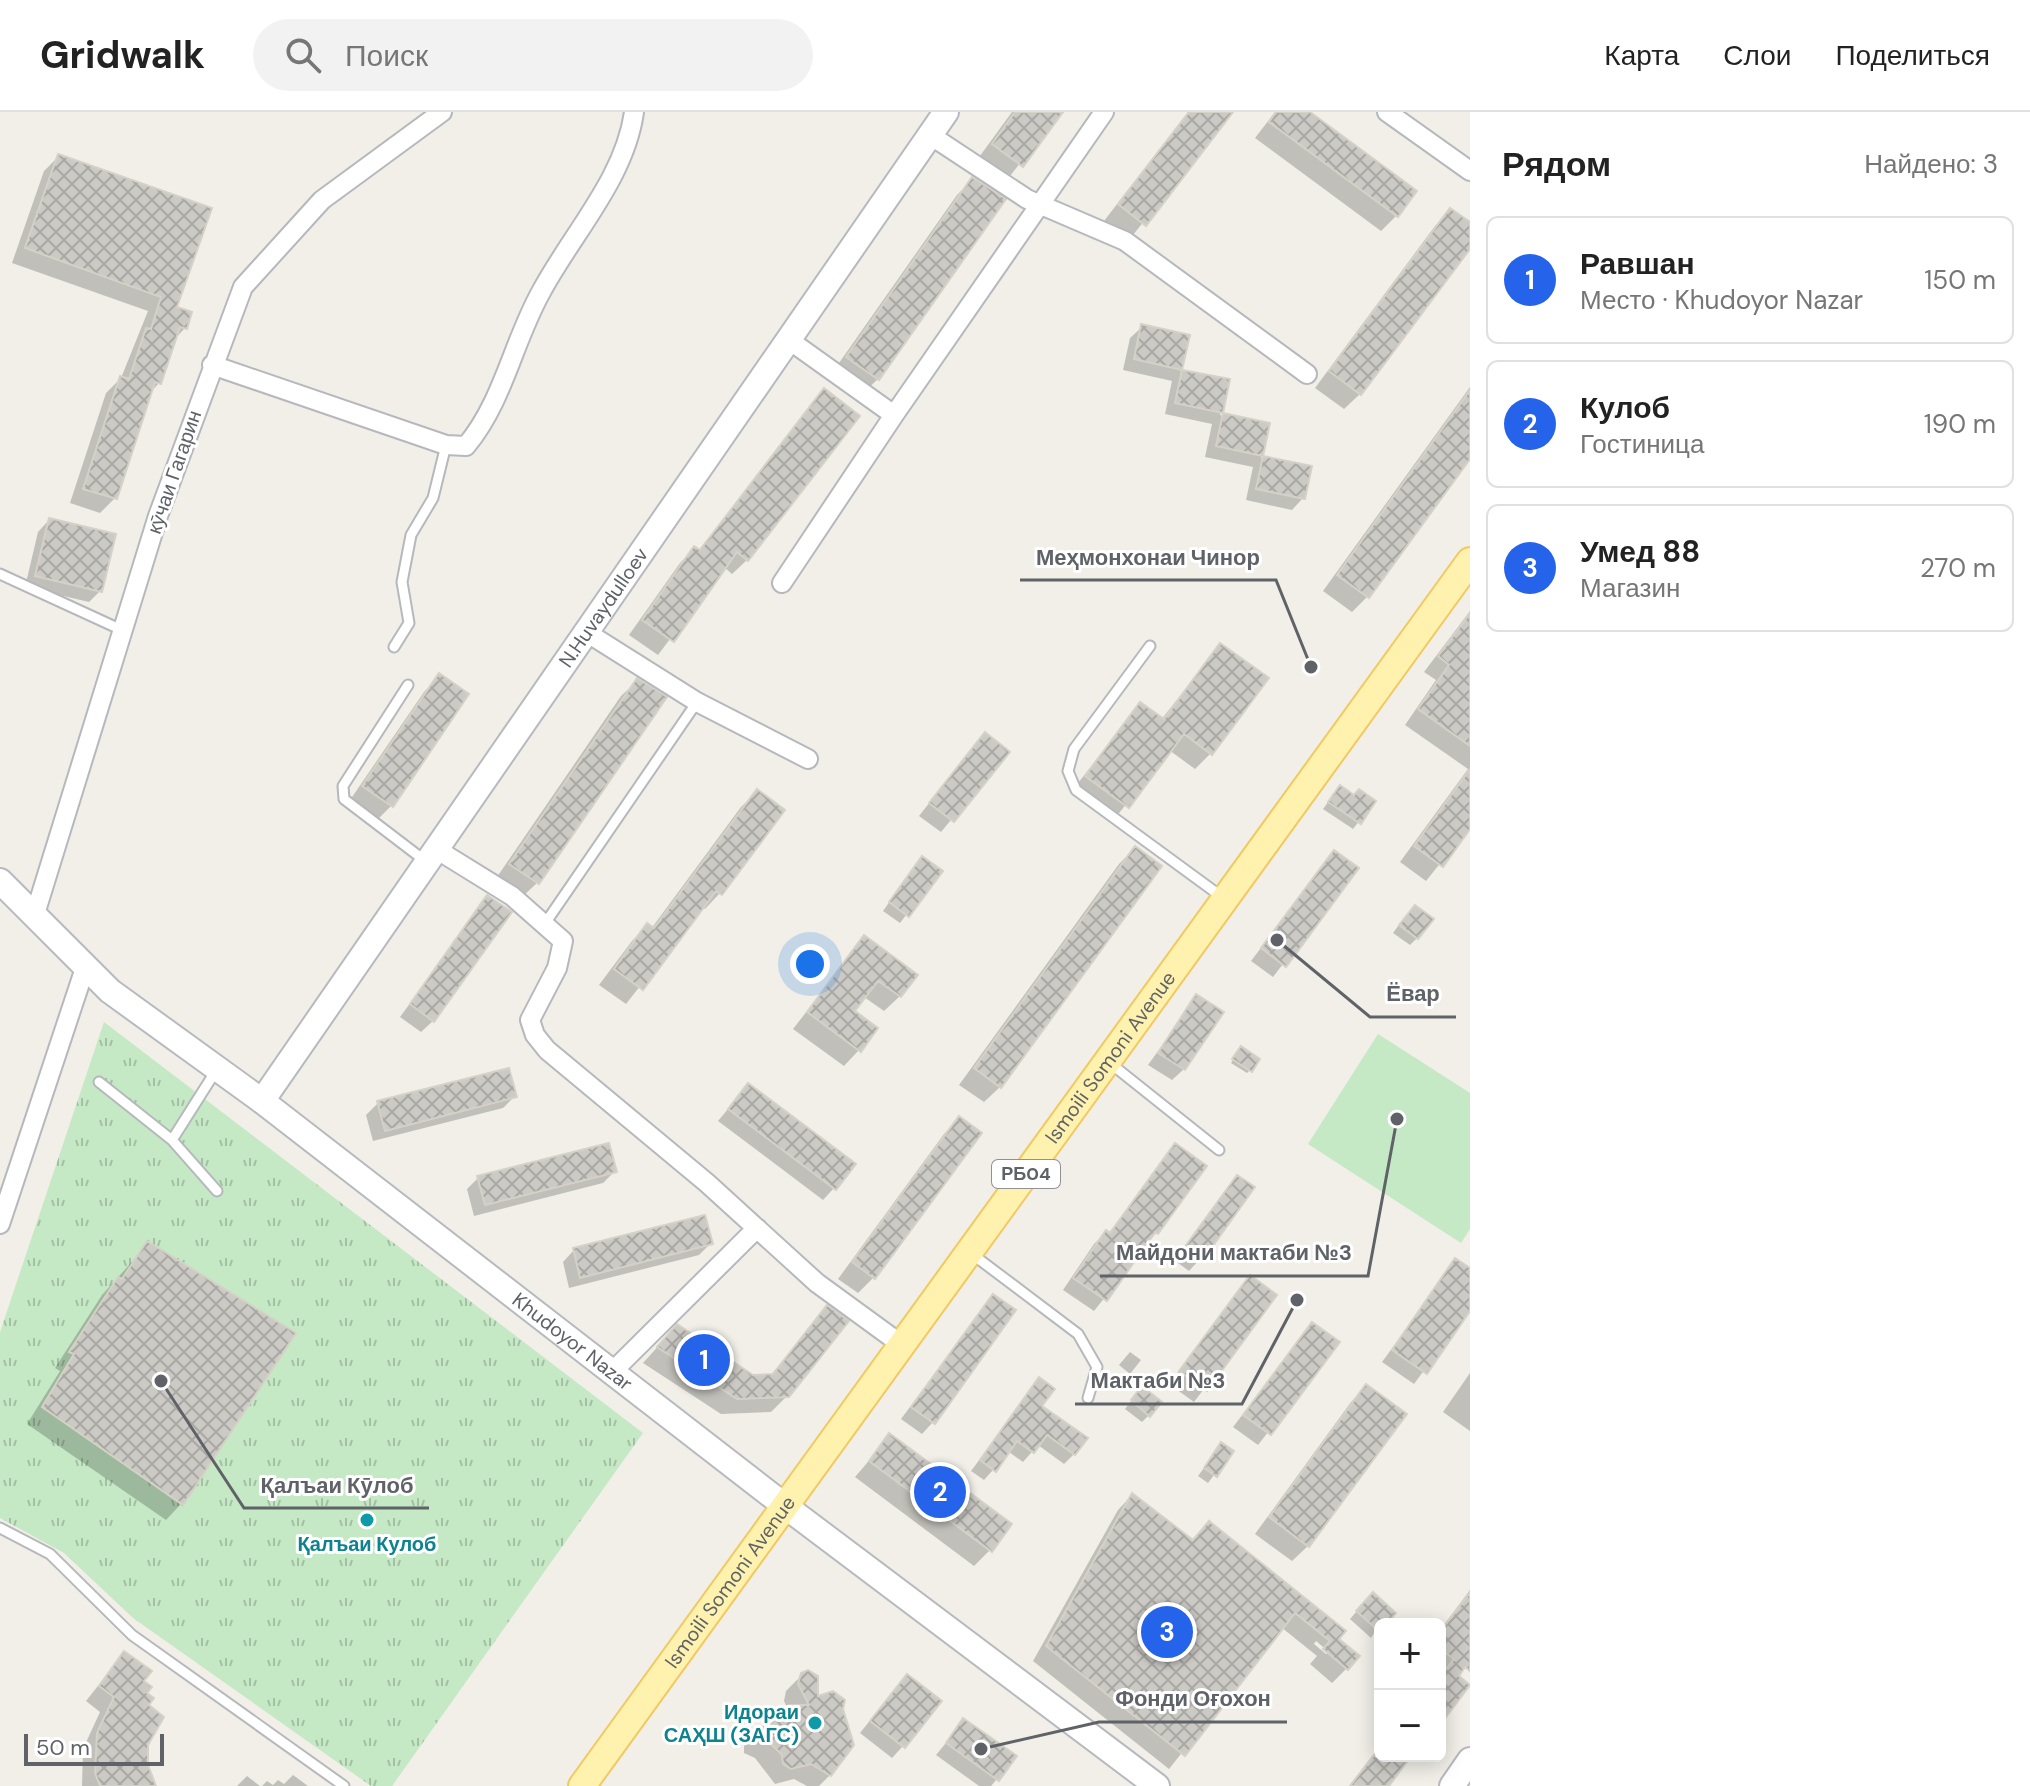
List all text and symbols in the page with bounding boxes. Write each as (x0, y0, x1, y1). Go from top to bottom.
search box (253, 19, 813, 91)
text: Gridwalk (40, 30, 205, 80)
icon: search (281, 33, 325, 77)
text: Поиск (345, 36, 428, 75)
text: Карта (1604, 37, 1679, 74)
text: Слои (1723, 37, 1791, 74)
text: Поделиться (1835, 37, 1990, 74)
text: Рядом (1502, 142, 1611, 187)
text: Найдено: 3 (1864, 147, 1998, 181)
text: Равшан (1580, 244, 1695, 283)
text: 1 (1525, 263, 1535, 297)
text: 150 m (1924, 263, 1996, 297)
text: Место · Khudoyor Nazar (1580, 283, 1863, 317)
text: Кулоб (1580, 388, 1670, 427)
street label: кӯчаи Гагарин (141, 407, 207, 537)
text: 2 (1522, 407, 1538, 441)
text: 190 m (1924, 407, 1996, 441)
text: Гостиница (1580, 427, 1704, 461)
text: Умед 88 (1580, 532, 1700, 571)
callout: Меҳмонхонаи Чинор (1020, 534, 1276, 580)
street label: N.Huvaydulloev (553, 542, 654, 673)
text: Меҳмонхонаи Чинор (1036, 543, 1260, 572)
text: 3 (1522, 551, 1538, 585)
text: 270 m (1920, 551, 1996, 585)
text: Магазин (1580, 571, 1680, 605)
your location (790, 944, 830, 984)
street label: Ismoili Somoni Avenue (1039, 966, 1181, 1149)
callout: Ёвар (1370, 971, 1456, 1017)
text: Ёвар (1386, 979, 1440, 1008)
road number: РБ04 (992, 1160, 1060, 1188)
callout: Майдони мактаби №3 (1100, 1230, 1368, 1276)
text: Майдони мактаби №3 (1116, 1238, 1352, 1267)
street label: Khudoyor Nazar (507, 1287, 638, 1396)
pin: 1 (678, 1330, 730, 1390)
callout: Мактаби №3 (1075, 1358, 1242, 1404)
text: Мактаби №3 (1091, 1366, 1225, 1395)
callout: Қалъаи Кӯлоб (244, 1462, 429, 1508)
pin: 2 (914, 1462, 966, 1522)
text: Қалъаи Кӯлоб (261, 1471, 413, 1500)
street label: Ismoili Somoni Avenue (659, 1491, 801, 1673)
marker: Қалъаи Кулоб (358, 1511, 376, 1529)
place label: Қалъаи Кулоб (298, 1531, 436, 1557)
pin: 3 (1141, 1602, 1193, 1662)
map controls (1374, 1618, 1446, 1762)
button: + (1374, 1618, 1446, 1690)
callout: Фонди Оғохон (1099, 1676, 1287, 1722)
text: Фонди Оғохон (1115, 1684, 1271, 1713)
button: − (1374, 1690, 1446, 1762)
place label: Идораи САҲШ (ЗАГС) (664, 1699, 799, 1748)
marker: Идораи САҲШ (ЗАГС) (806, 1714, 824, 1732)
scale bar (24, 1730, 164, 1766)
text: 50 m (36, 1733, 90, 1762)

